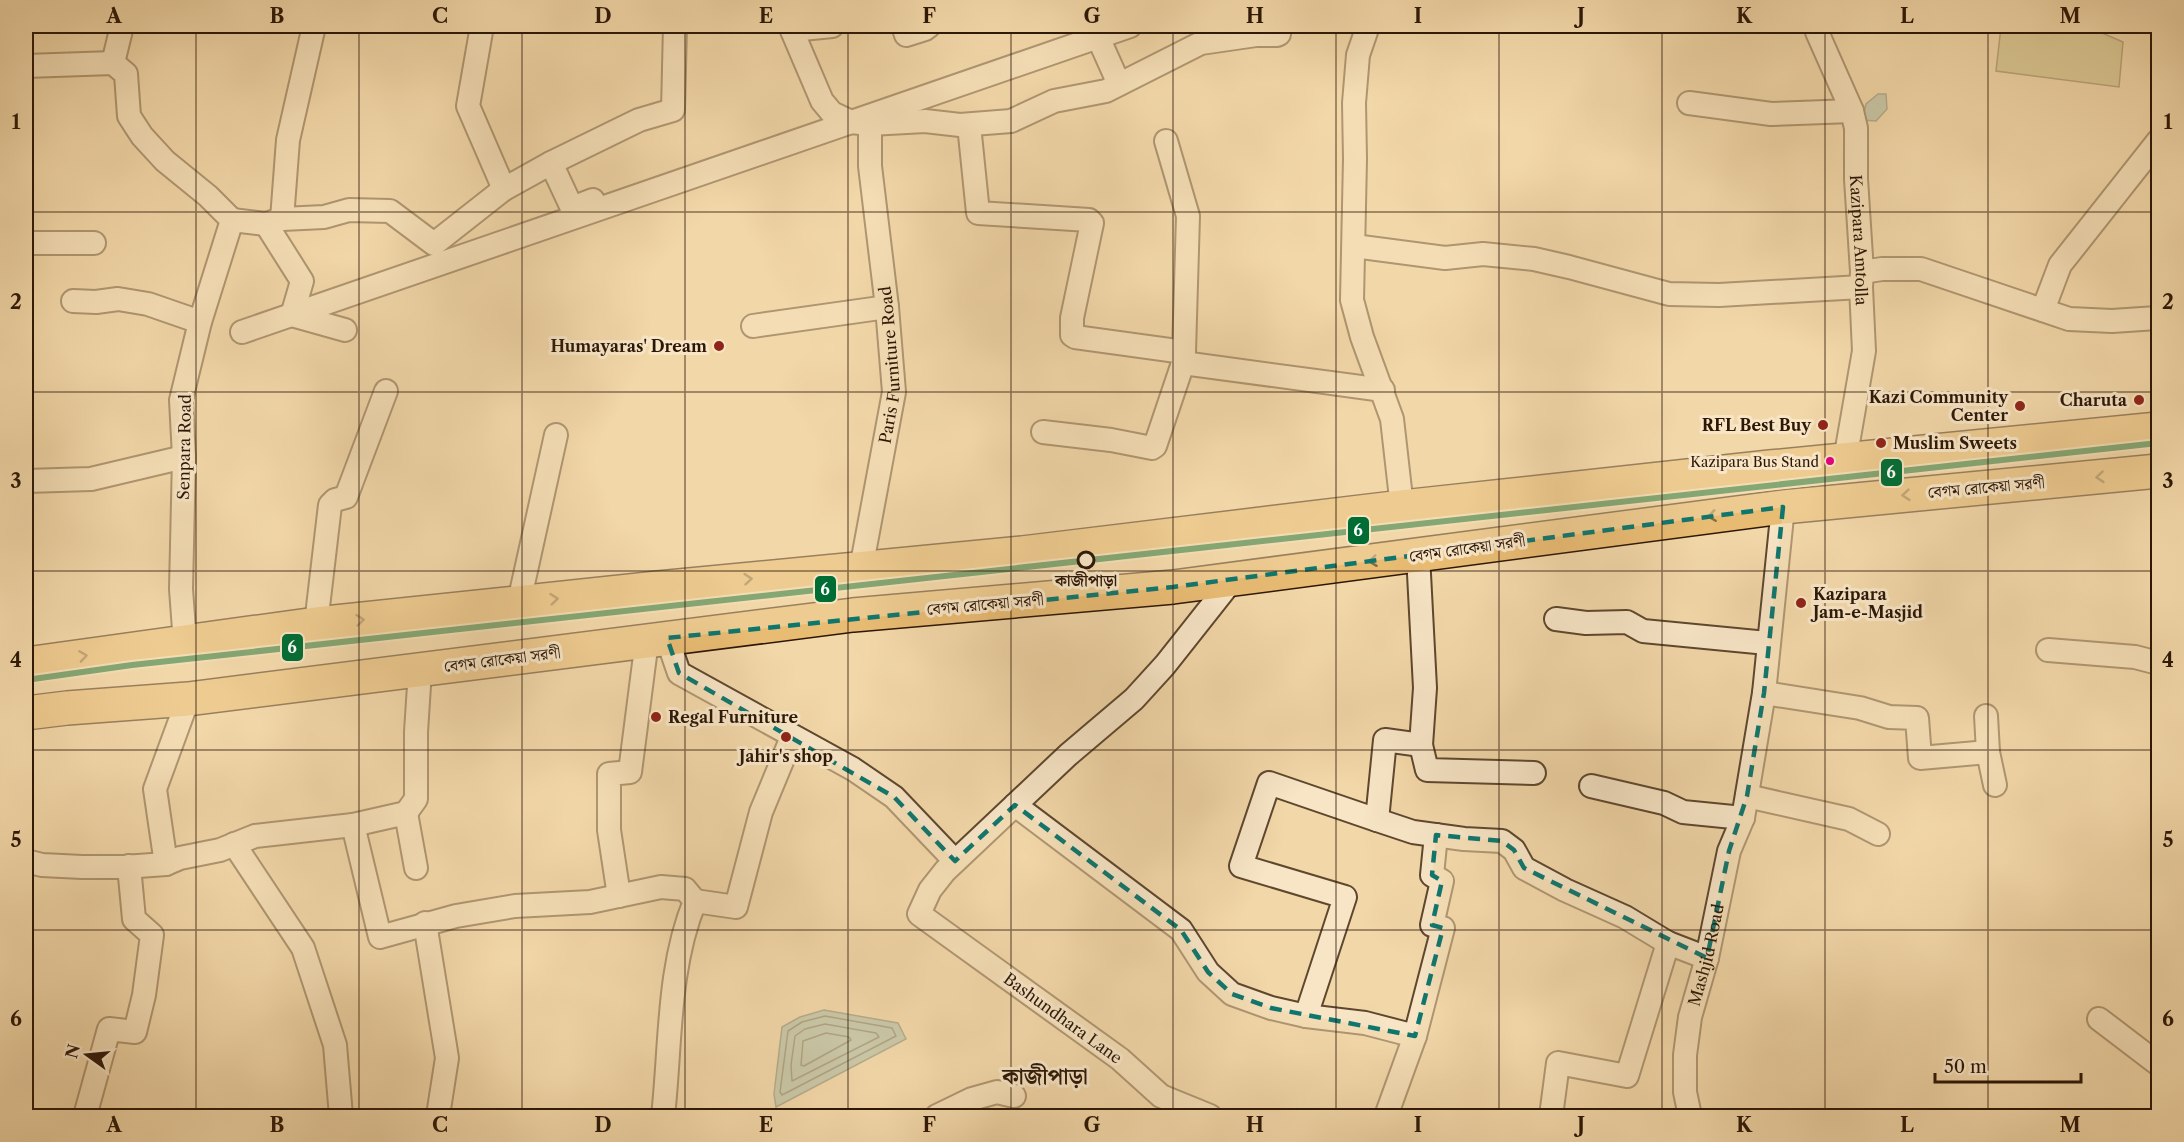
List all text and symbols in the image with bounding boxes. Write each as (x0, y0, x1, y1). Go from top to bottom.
text: A (105, 4, 122, 28)
text: B (270, 4, 285, 28)
text: C (432, 4, 448, 28)
text: D (594, 4, 612, 28)
text: E (759, 4, 773, 28)
text: F (922, 4, 936, 28)
text: G (1084, 4, 1101, 28)
text: H (1246, 4, 1264, 28)
text: I (1414, 4, 1422, 28)
text: J (1573, 4, 1585, 28)
text: K (1736, 4, 1753, 28)
text: L (1900, 4, 1914, 28)
text: M (2059, 4, 2081, 28)
text: 1 (12, 110, 21, 134)
text: 1 (2164, 110, 2173, 134)
street label: Kazipara Amtolla (1846, 174, 1872, 306)
street label: Paris Furniture Road (875, 285, 904, 445)
text: 2 (10, 290, 22, 314)
text: 2 (2162, 290, 2174, 314)
place label: Humayaras' Dream (550, 336, 707, 356)
marker: Humayaras' Dream (712, 339, 726, 353)
place label: Kazi Community Center (1869, 387, 2009, 425)
place label: Charuta (2060, 390, 2128, 410)
marker: Charuta (2132, 393, 2146, 407)
street label: Senpara Road (173, 394, 195, 500)
marker: Kazi Community Center (2013, 399, 2027, 413)
place label: RFL Best Buy (1702, 415, 1812, 435)
marker: RFL Best Buy (1816, 418, 1830, 432)
place label: Muslim Sweets (1893, 433, 2017, 453)
marker: Muslim Sweets (1874, 436, 1888, 450)
place label: Kazipara Bus Stand (1690, 453, 1819, 471)
marker: Kazipara Bus Stand (1824, 455, 1836, 467)
line badge: 6 (1880, 458, 1903, 487)
text: 6 (1886, 462, 1896, 482)
text: 3 (10, 469, 22, 493)
text: 3 (2162, 469, 2174, 493)
one-way arrow (2096, 470, 2105, 483)
street label: বেগম রোকেয়া সরণী (1927, 472, 2045, 502)
one-way arrow (1902, 488, 1911, 501)
one-way arrow (1708, 509, 1717, 522)
line badge: 6 (1347, 516, 1370, 545)
text: 6 (1353, 520, 1363, 540)
street label: বেগম রোকেয়া সরণী (1407, 530, 1527, 566)
marker: কাজীপাড়া (1077, 551, 1095, 569)
one-way arrow (1369, 554, 1378, 566)
place label: কাজীপাড়া (1054, 570, 1117, 590)
one-way arrow (743, 573, 752, 586)
line badge: 6 (814, 575, 837, 603)
text: 6 (820, 579, 830, 599)
place label: Kazipara Jam-e-Masjid (1810, 584, 1923, 622)
street label: বেগম রোকেয়া সরণী (926, 589, 1044, 619)
one-way arrow (549, 593, 558, 606)
marker: Kazipara Jam-e-Masjid (1794, 596, 1808, 610)
one-way arrow (355, 614, 365, 626)
line badge: 6 (281, 633, 304, 662)
text: 6 (287, 637, 297, 657)
street label: বেগম রোকেয়া সরণী (443, 642, 561, 676)
text: 4 (10, 648, 22, 672)
text: 4 (2162, 648, 2174, 672)
one-way arrow (79, 651, 88, 663)
place label: Regal Furniture (668, 707, 798, 727)
marker: Regal Furniture (649, 710, 663, 724)
marker: Jahir's shop (779, 730, 793, 744)
place label: Jahir's shop (736, 746, 833, 766)
text: 5 (10, 828, 22, 852)
text: 5 (2162, 828, 2174, 852)
street label: Mashjid Road (1684, 902, 1728, 1008)
street label: Bashundhara Lane (1000, 968, 1126, 1068)
text: 6 (10, 1007, 22, 1031)
text: 6 (2162, 1007, 2174, 1031)
north arrow (57, 1025, 117, 1085)
text: N (61, 1042, 84, 1060)
scale bar (1935, 1046, 2080, 1084)
text: 50 m (1944, 1056, 1987, 1078)
district label: কাজীপাড়া (1001, 1063, 1088, 1090)
text: A (105, 1113, 122, 1137)
text: B (270, 1113, 285, 1137)
text: C (432, 1113, 448, 1137)
text: D (594, 1113, 612, 1137)
text: E (759, 1113, 773, 1137)
text: F (922, 1113, 936, 1137)
text: G (1084, 1113, 1101, 1137)
text: H (1246, 1113, 1264, 1137)
text: I (1414, 1113, 1422, 1137)
text: J (1573, 1113, 1585, 1137)
text: K (1736, 1113, 1753, 1137)
text: L (1900, 1113, 1914, 1137)
text: M (2059, 1113, 2081, 1137)

